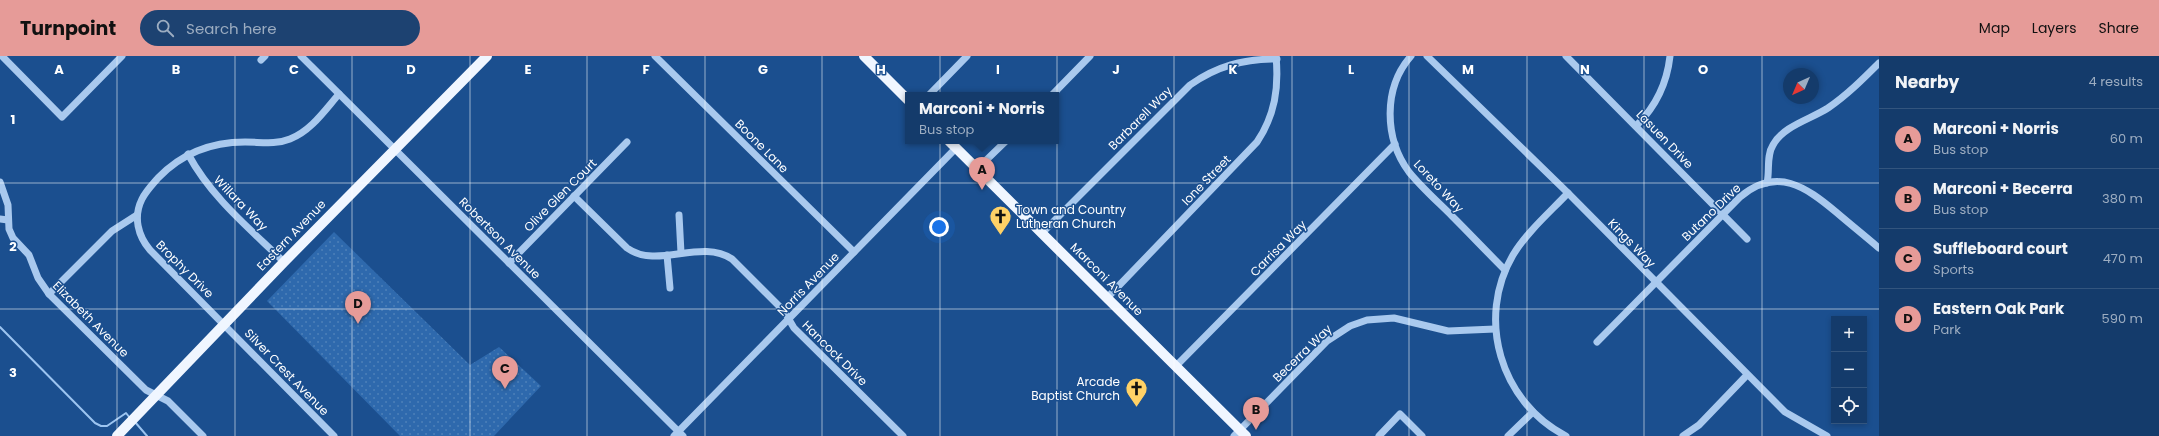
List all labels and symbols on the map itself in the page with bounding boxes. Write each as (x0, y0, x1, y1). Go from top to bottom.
text: A (54, 60, 64, 79)
text: B (172, 60, 181, 79)
text: C (289, 60, 299, 79)
text: D (406, 60, 416, 79)
text: E (524, 60, 532, 79)
text: F (642, 60, 650, 79)
text: G (758, 60, 768, 79)
text: H (876, 60, 886, 79)
text: I (996, 60, 1000, 79)
text: J (1112, 60, 1120, 79)
text: K (1228, 60, 1238, 79)
text: L (1348, 60, 1354, 79)
text: M (1462, 60, 1474, 79)
text: N (1580, 60, 1590, 79)
text: O (1698, 60, 1708, 79)
north arrow (1783, 68, 1819, 104)
street label: Barbarell Way (1104, 82, 1176, 154)
street label: Lasuen Drive (1633, 106, 1697, 172)
text: 1 (11, 110, 15, 129)
street label: Boone Lane (731, 115, 793, 177)
street label: Ione Street (1178, 151, 1234, 209)
street label: Olive Glen Court (520, 155, 600, 235)
street label: Loreto Way (1410, 156, 1468, 216)
pin: A (969, 157, 995, 190)
street label: Willara Way (210, 172, 272, 235)
street label: Butano Drive (1678, 179, 1744, 245)
street label: Robertson Avenue (455, 193, 545, 283)
street label: Eastern Avenue (253, 196, 329, 274)
place label: Town and Country Lutheran Church (1016, 201, 1126, 232)
church icon: Town and Country Lutheran Church (988, 203, 1014, 236)
street label: Kings Way (1604, 215, 1660, 271)
street label: Carrisa Way (1246, 216, 1310, 280)
your location (929, 217, 949, 237)
street label: Brophy Drive (152, 236, 218, 302)
text: 2 (9, 237, 17, 256)
street label: Marconi Avenue (1067, 239, 1147, 319)
street label: Norris Avenue (773, 248, 843, 320)
street label: Elizabeth Avenue (49, 277, 133, 361)
pin: D (345, 291, 371, 324)
street label: Hancock Drive (799, 317, 871, 389)
street label: Becerra Way (1269, 320, 1336, 386)
street label: Silver Crest Avenue (241, 325, 333, 419)
pin: C (492, 356, 518, 389)
text: 3 (9, 363, 17, 382)
place label: Arcade Baptist Church (1031, 373, 1120, 404)
church icon: Arcade Baptist Church (1123, 375, 1149, 408)
pin: B (1243, 397, 1269, 430)

